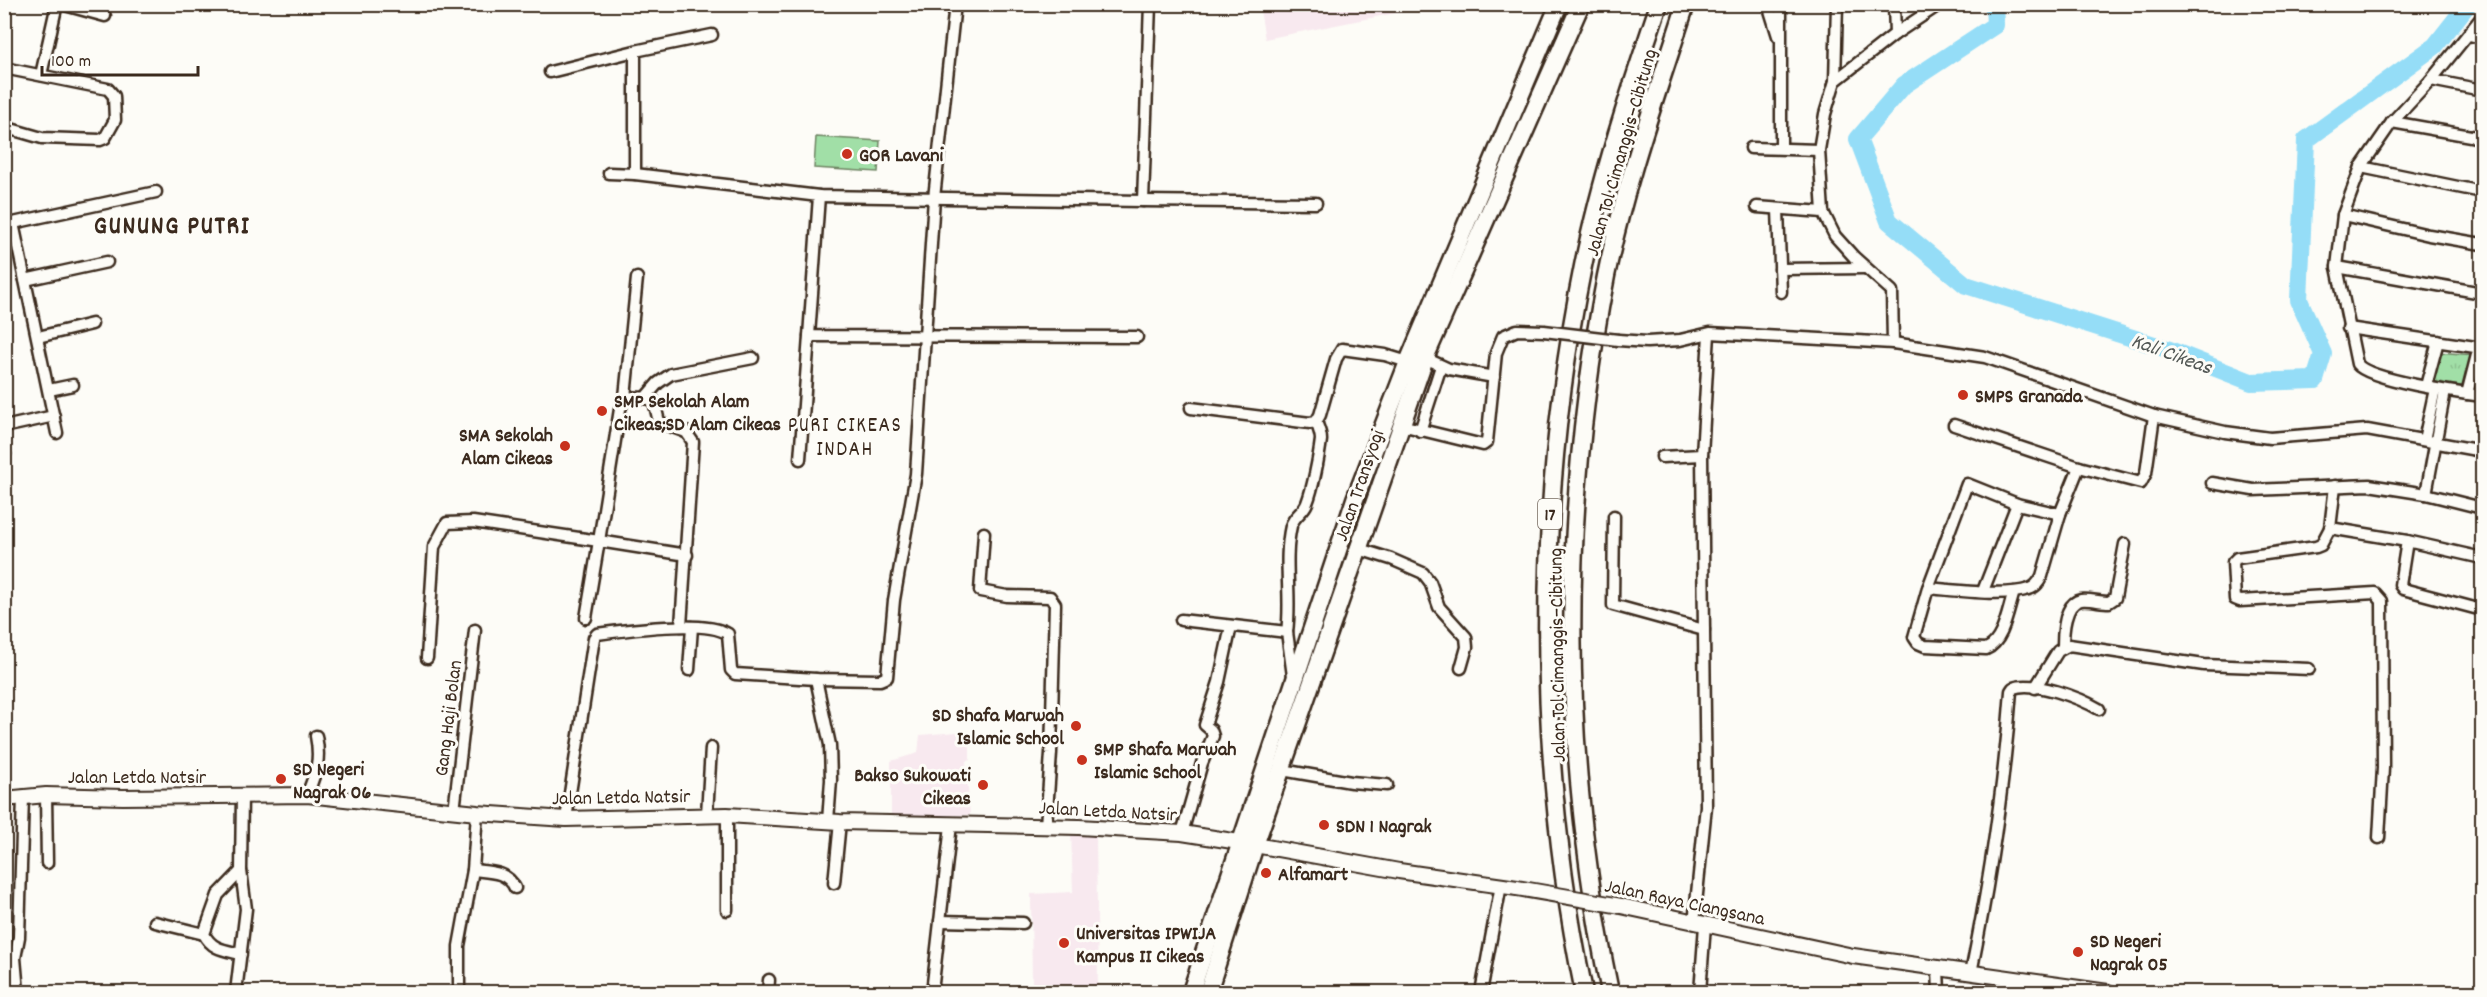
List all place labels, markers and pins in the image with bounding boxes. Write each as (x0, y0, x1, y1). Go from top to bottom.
place label: GOR Lavani (859, 143, 943, 171)
marker: GOR Lavani (840, 147, 854, 161)
place label: SMPS Granada (1975, 384, 2083, 412)
marker: SMPS Granada (1956, 388, 1970, 402)
place label: SMP Sekolah Alam Cikeas;SD Alam Cikeas (614, 389, 781, 440)
marker: SMP Sekolah Alam Cikeas;SD Alam Cikeas (595, 404, 609, 418)
place label: SMA Sekolah Alam Cikeas (459, 423, 553, 474)
marker: SMA Sekolah Alam Cikeas (558, 439, 572, 453)
place label: SD Shafa Marwah Islamic School (932, 703, 1064, 754)
marker: SD Shafa Marwah Islamic School (1069, 719, 1083, 733)
place label: SMP Shafa Marwah Islamic School (1094, 737, 1237, 788)
marker: SMP Shafa Marwah Islamic School (1075, 753, 1089, 767)
place label: SD Negeri Nagrak 06 (293, 757, 371, 808)
place label: Bakso Sukowati Cikeas (854, 763, 971, 814)
marker: SD Negeri Nagrak 06 (274, 772, 288, 786)
marker: Bakso Sukowati Cikeas (976, 778, 990, 792)
place label: SDN 1 Nagrak (1336, 814, 1432, 842)
marker: SDN 1 Nagrak (1317, 818, 1331, 832)
place label: Alfamart (1278, 862, 1349, 890)
marker: Alfamart (1259, 866, 1273, 880)
place label: Universitas IPWIJA Kampus II Cikeas (1076, 921, 1216, 972)
place label: SD Negeri Nagrak 05 (2090, 929, 2168, 980)
marker: Universitas IPWIJA Kampus II Cikeas (1057, 936, 1071, 950)
marker: SD Negeri Nagrak 05 (2071, 945, 2085, 959)

